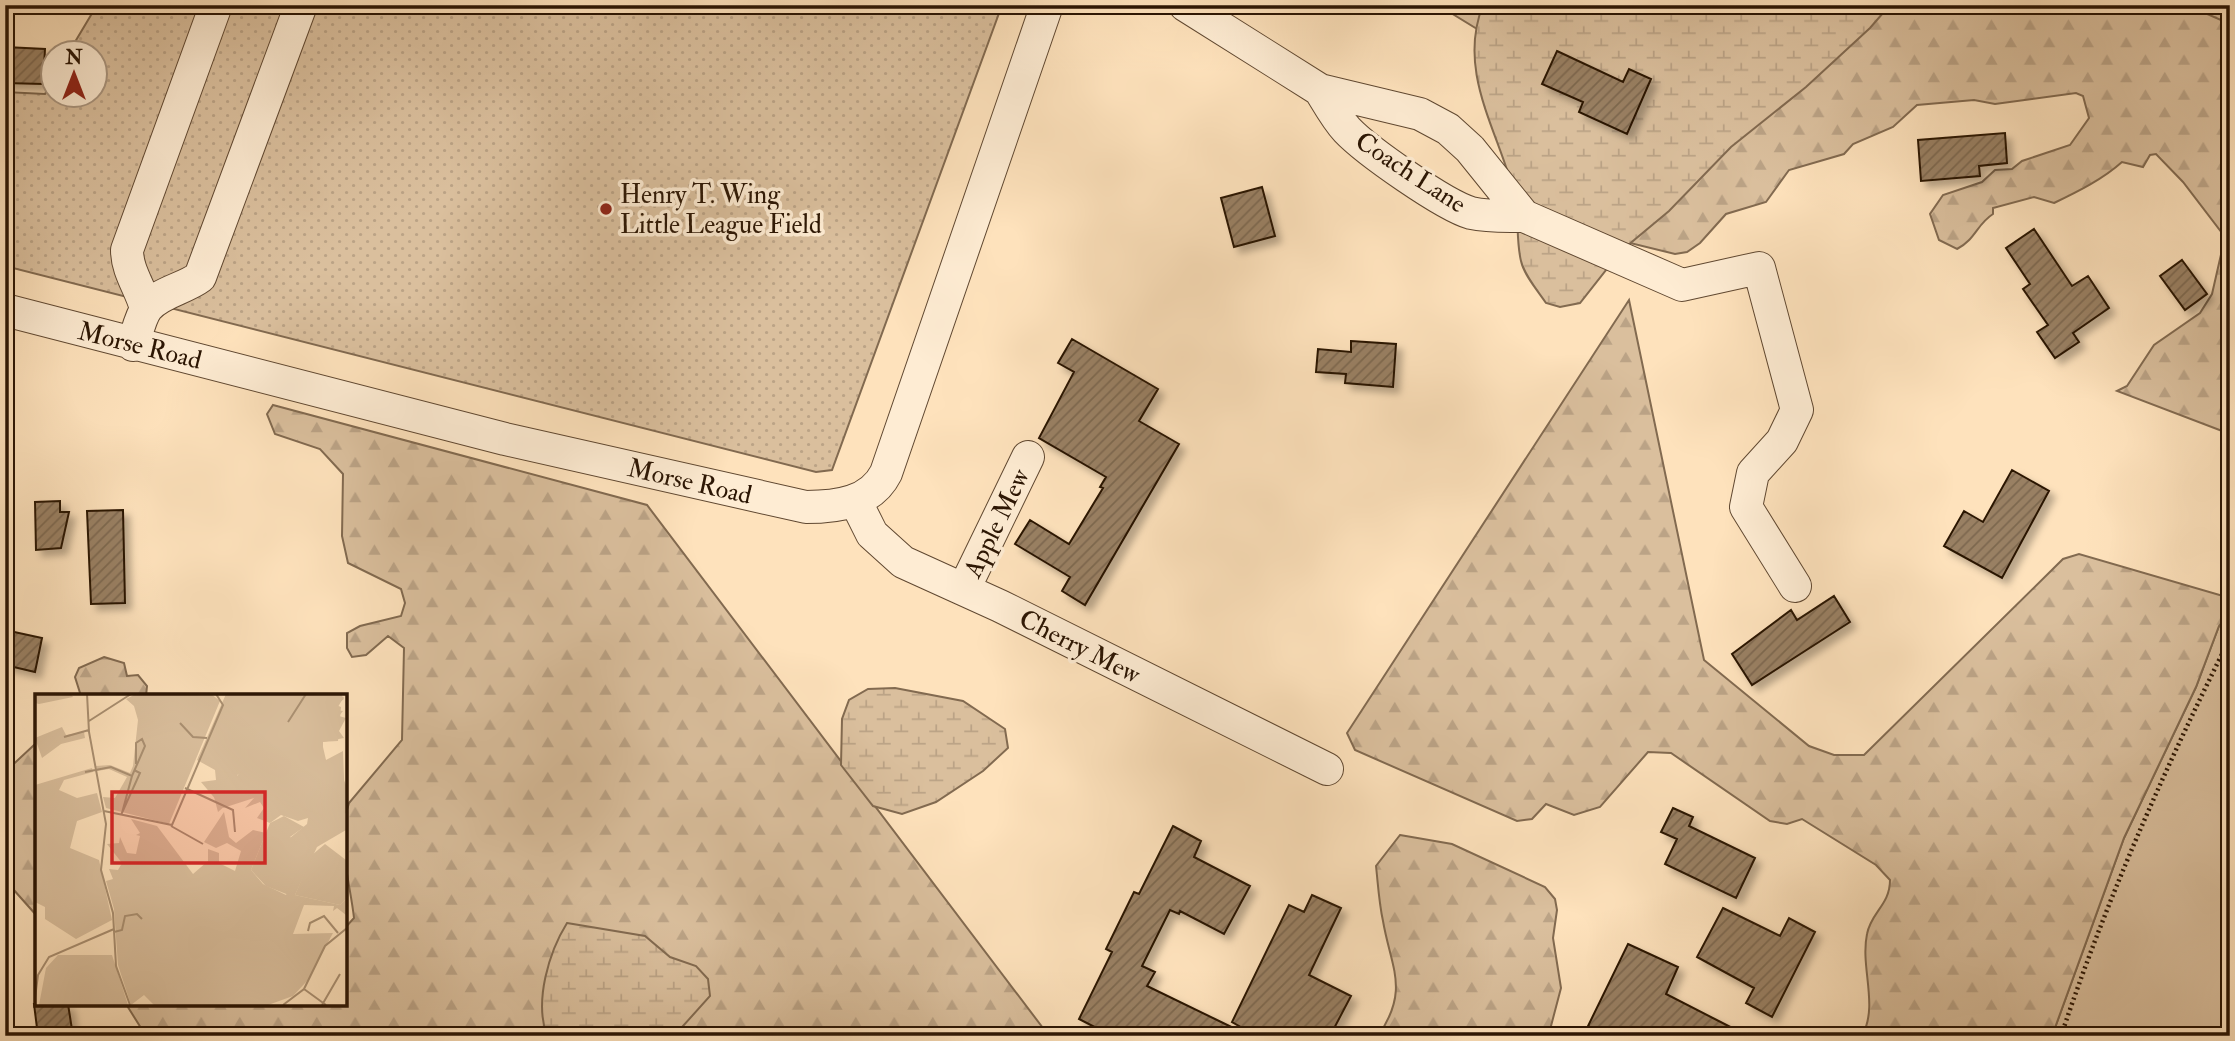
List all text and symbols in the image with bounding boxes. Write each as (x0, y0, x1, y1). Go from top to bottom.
north arrow (38, 38, 108, 108)
text: N (64, 46, 83, 70)
street label: Coach Lane (1349, 125, 1472, 221)
place label: Henry T. Wing Little League Field (620, 179, 822, 241)
marker: Henry T. Wing Little League Field (598, 201, 614, 217)
street label: Morse Road (75, 315, 205, 377)
street label: Morse Road (625, 452, 755, 512)
street label: Apple Mew (956, 463, 1038, 584)
street label: Cherry Mew (1014, 603, 1146, 691)
inset map (35, 694, 346, 1006)

